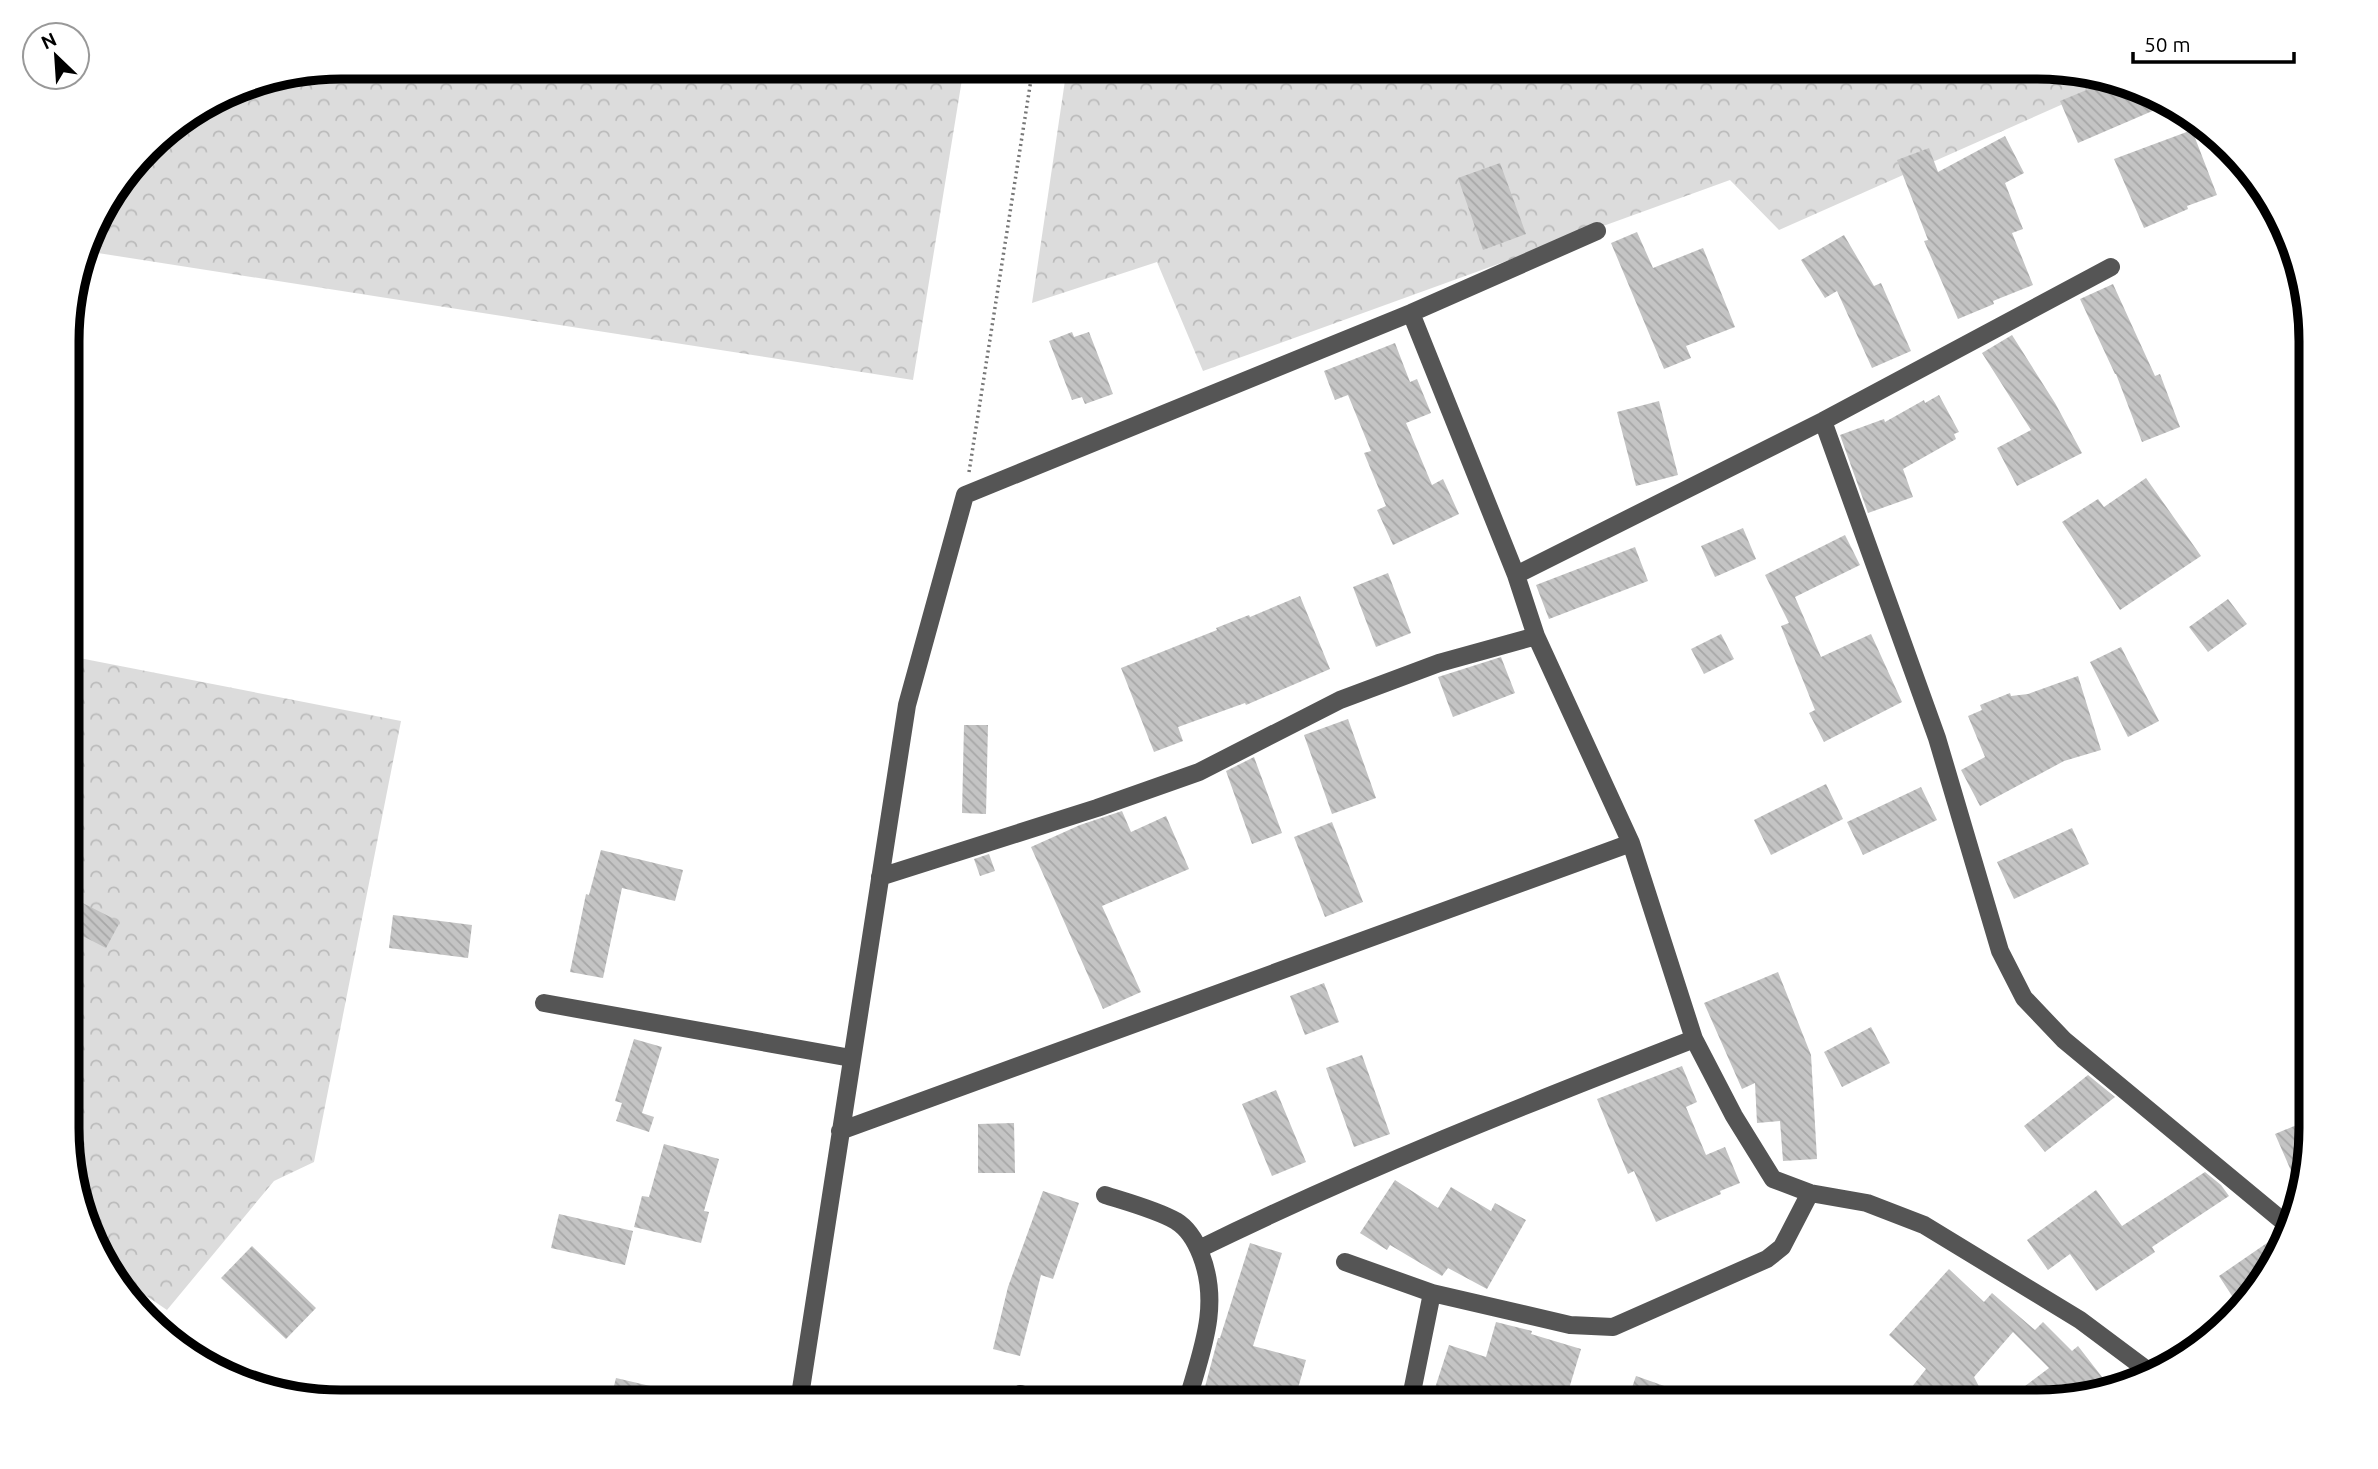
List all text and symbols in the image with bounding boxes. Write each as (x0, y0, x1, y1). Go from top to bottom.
north arrow (21, 21, 91, 91)
scale bar (2133, 21, 2294, 65)
text: N (38, 28, 60, 54)
text: 50 m (2144, 32, 2191, 56)

